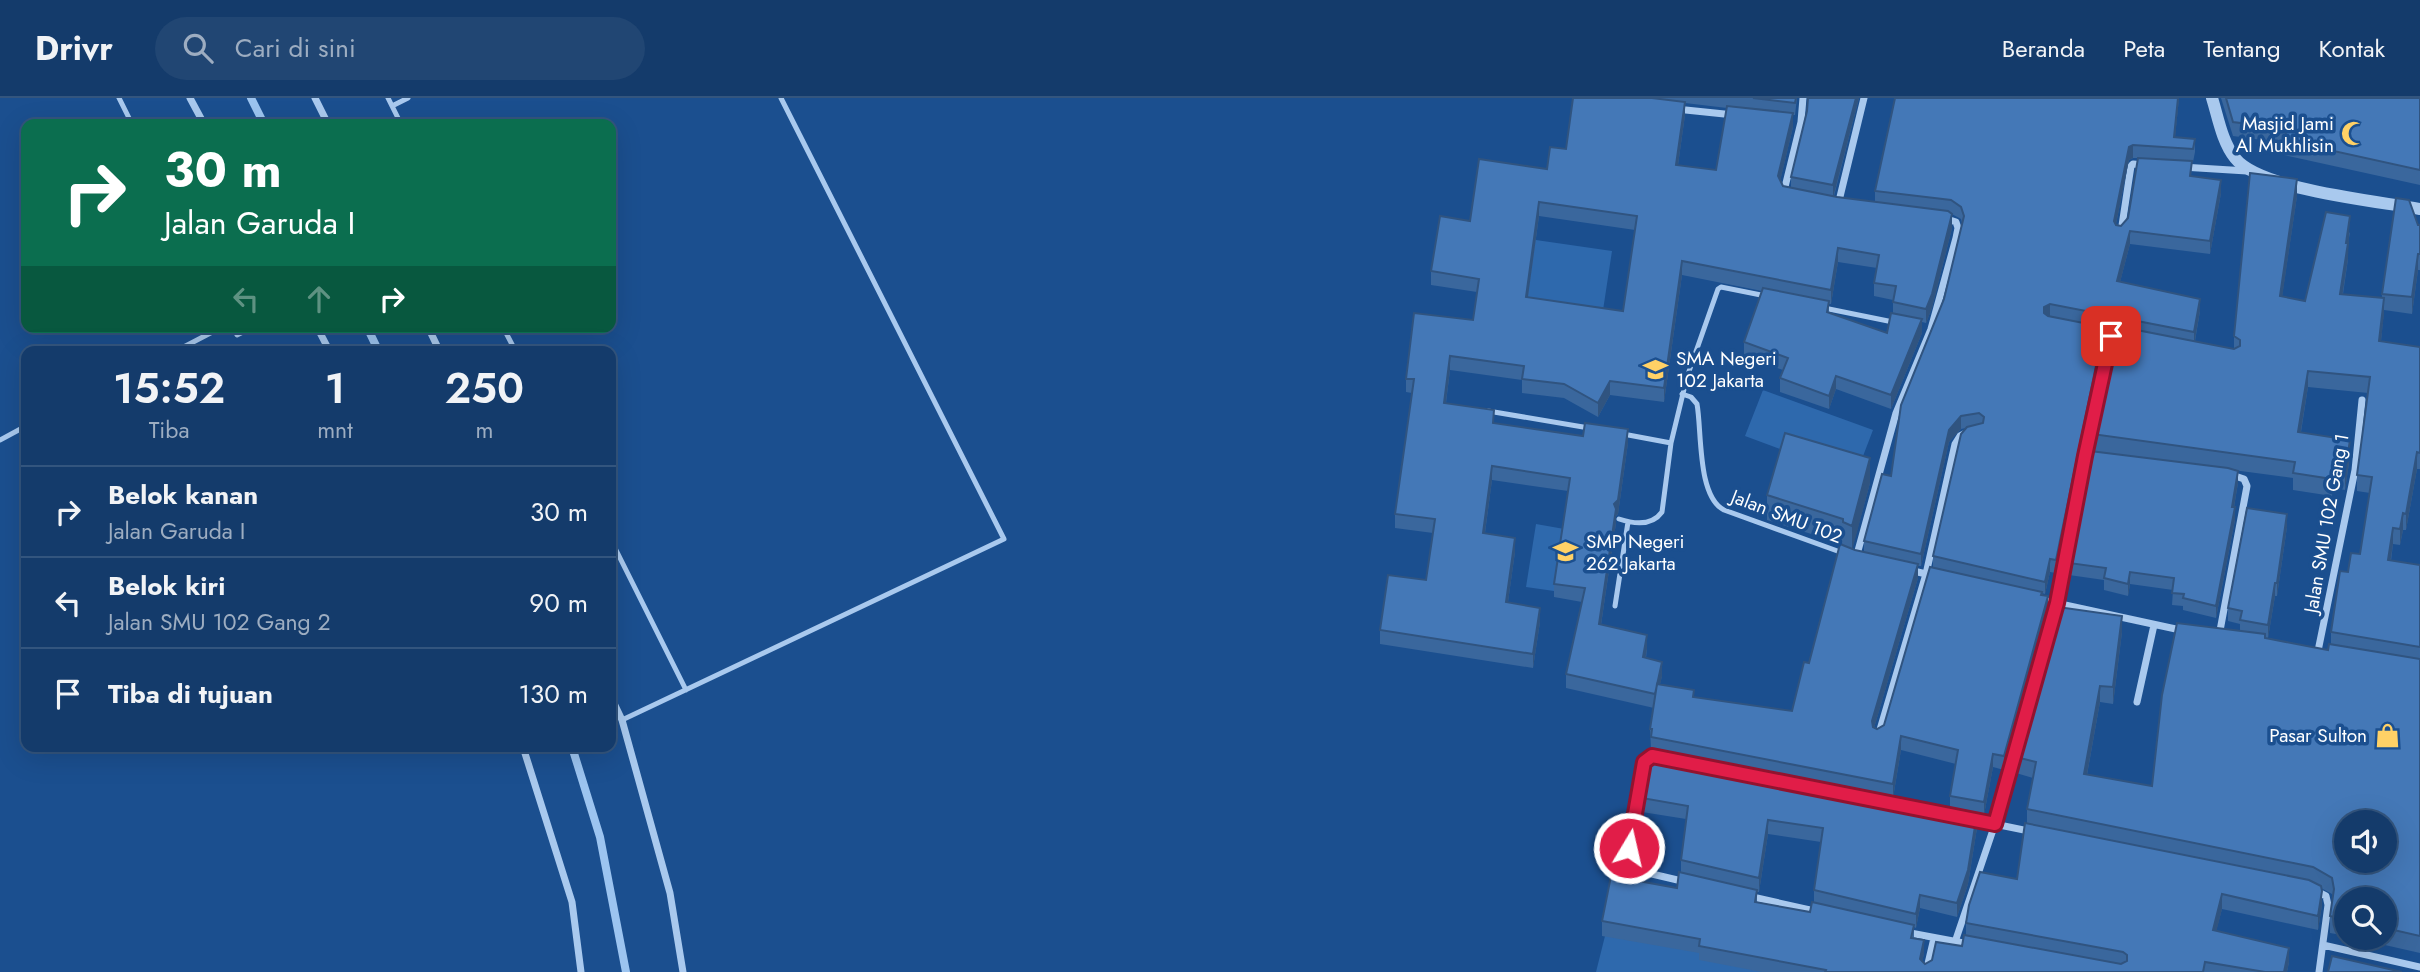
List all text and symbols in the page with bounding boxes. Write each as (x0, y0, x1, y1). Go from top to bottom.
search box (155, 17, 645, 80)
text: Drivr (35, 25, 113, 72)
icon: search (179, 29, 217, 67)
text: Cari di sini (235, 29, 356, 67)
text: Beranda (2002, 31, 2085, 66)
text: Peta (2123, 31, 2165, 66)
text: Tentang (2203, 31, 2281, 66)
text: Kontak (2319, 31, 2385, 66)
place label: Masjid Jami Al Mukhlisin (2236, 110, 2334, 159)
mosque icon: Masjid Jami Al Mukhlisin (2340, 120, 2368, 148)
text: 30 m (164, 135, 282, 205)
icon: right (49, 147, 140, 238)
text: Jalan Garuda I (164, 200, 355, 246)
icon: left (227, 280, 265, 318)
icon: ahead (300, 280, 338, 318)
icon: right (373, 280, 411, 318)
pin (2081, 306, 2141, 366)
icon: arrive (2092, 317, 2130, 355)
place label: SMA Negeri 102 Jakarta (1676, 345, 1777, 394)
school or university icon: SMA Negeri 102 Jakarta (1642, 355, 1670, 383)
text: 15:52 (113, 358, 225, 419)
text: 1 (325, 358, 345, 419)
text: 250 (445, 358, 524, 419)
text: Tiba (149, 413, 190, 447)
text: mnt (317, 413, 353, 447)
text: m (475, 413, 493, 447)
street label: Jalan SMU 102 Gang 1 (2297, 431, 2356, 618)
text: Belok kanan (108, 476, 258, 514)
street label: Jalan SMU 102 (1725, 482, 1846, 550)
icon: right (49, 493, 87, 531)
text: 30 m (530, 493, 588, 531)
text: Jalan Garuda I (108, 514, 245, 548)
place label: SMP Negeri 262 Jakarta (1586, 528, 1685, 577)
school or university icon: SMP Negeri 262 Jakarta (1552, 538, 1580, 566)
text: Belok kiri (108, 567, 225, 605)
icon: left (49, 584, 87, 622)
text: 90 m (529, 584, 588, 622)
text: Jalan SMU 102 Gang 2 (108, 605, 331, 639)
icon: arrive (49, 675, 87, 713)
text: Tiba di tujuan (108, 675, 273, 713)
text: 130 m (518, 675, 588, 713)
shop icon: Pasar Sulton (2373, 721, 2401, 749)
place label: Pasar Sulton (2269, 722, 2367, 749)
map controls (2334, 810, 2397, 950)
button: sound (2334, 810, 2397, 873)
position arrow (1592, 811, 1666, 885)
button: search (2334, 887, 2397, 950)

